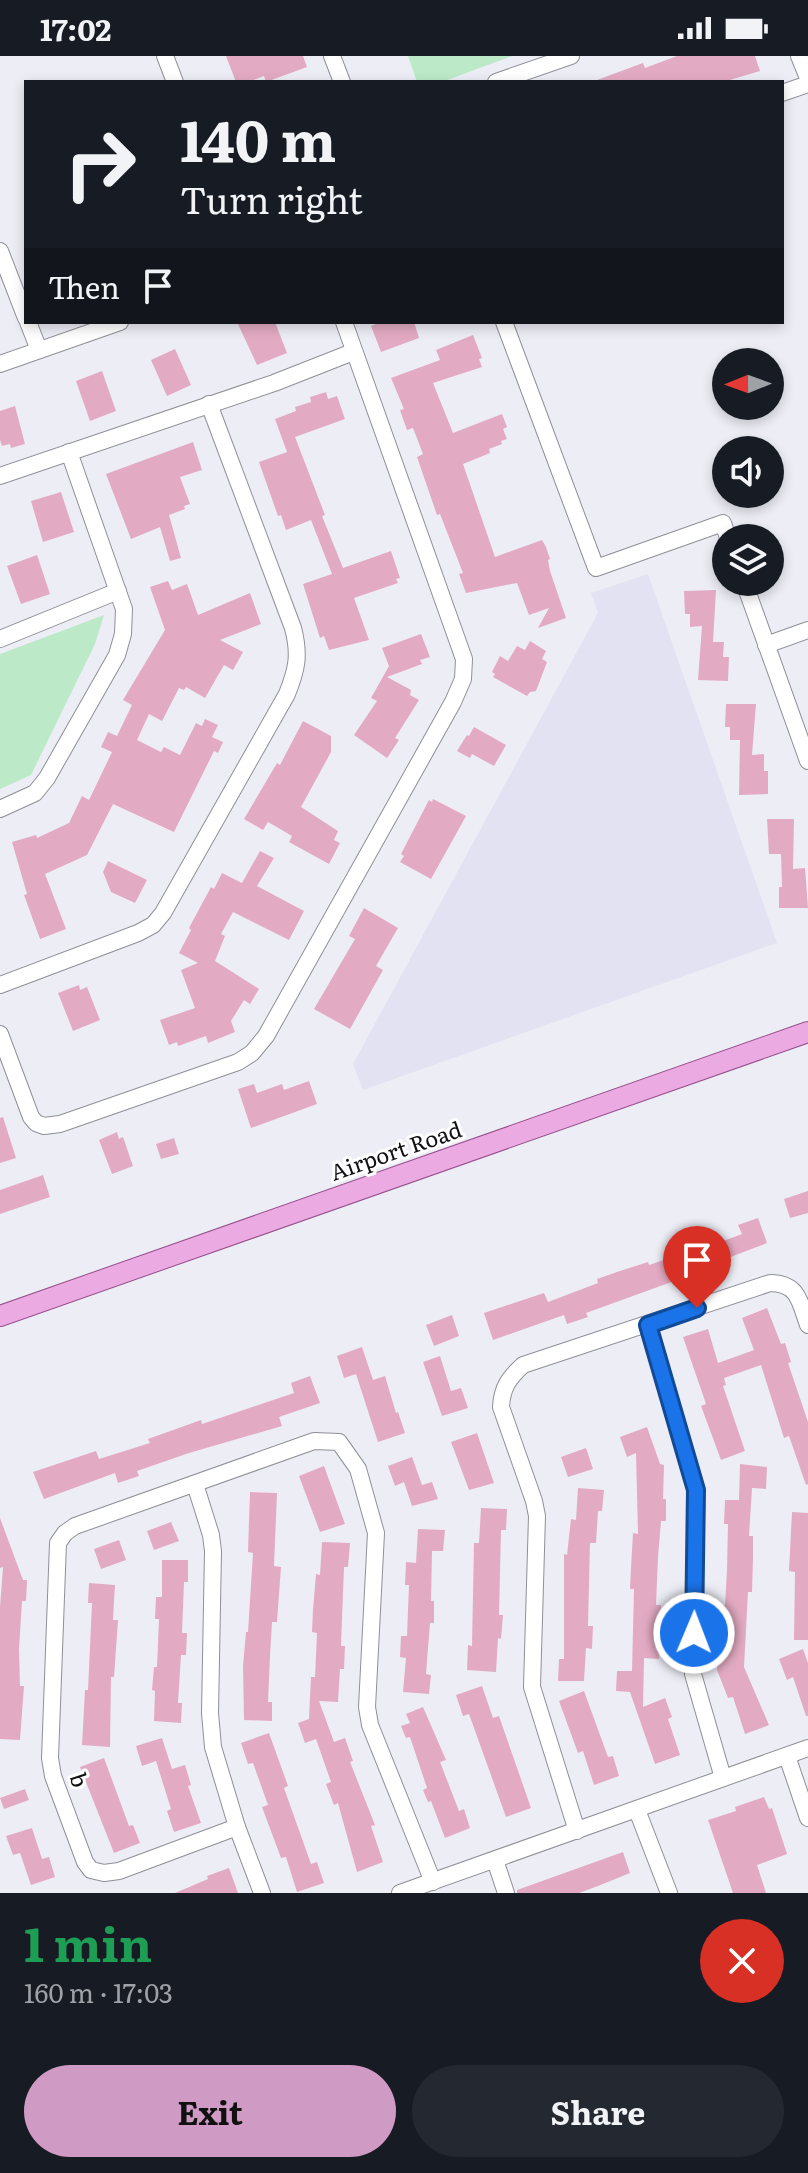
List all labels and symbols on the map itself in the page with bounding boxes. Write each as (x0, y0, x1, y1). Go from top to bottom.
north arrow (712, 348, 784, 420)
street label: Airport Road (325, 1112, 466, 1188)
pin (663, 1226, 731, 1308)
position arrow (652, 1591, 736, 1675)
street label: b (63, 1768, 98, 1791)

